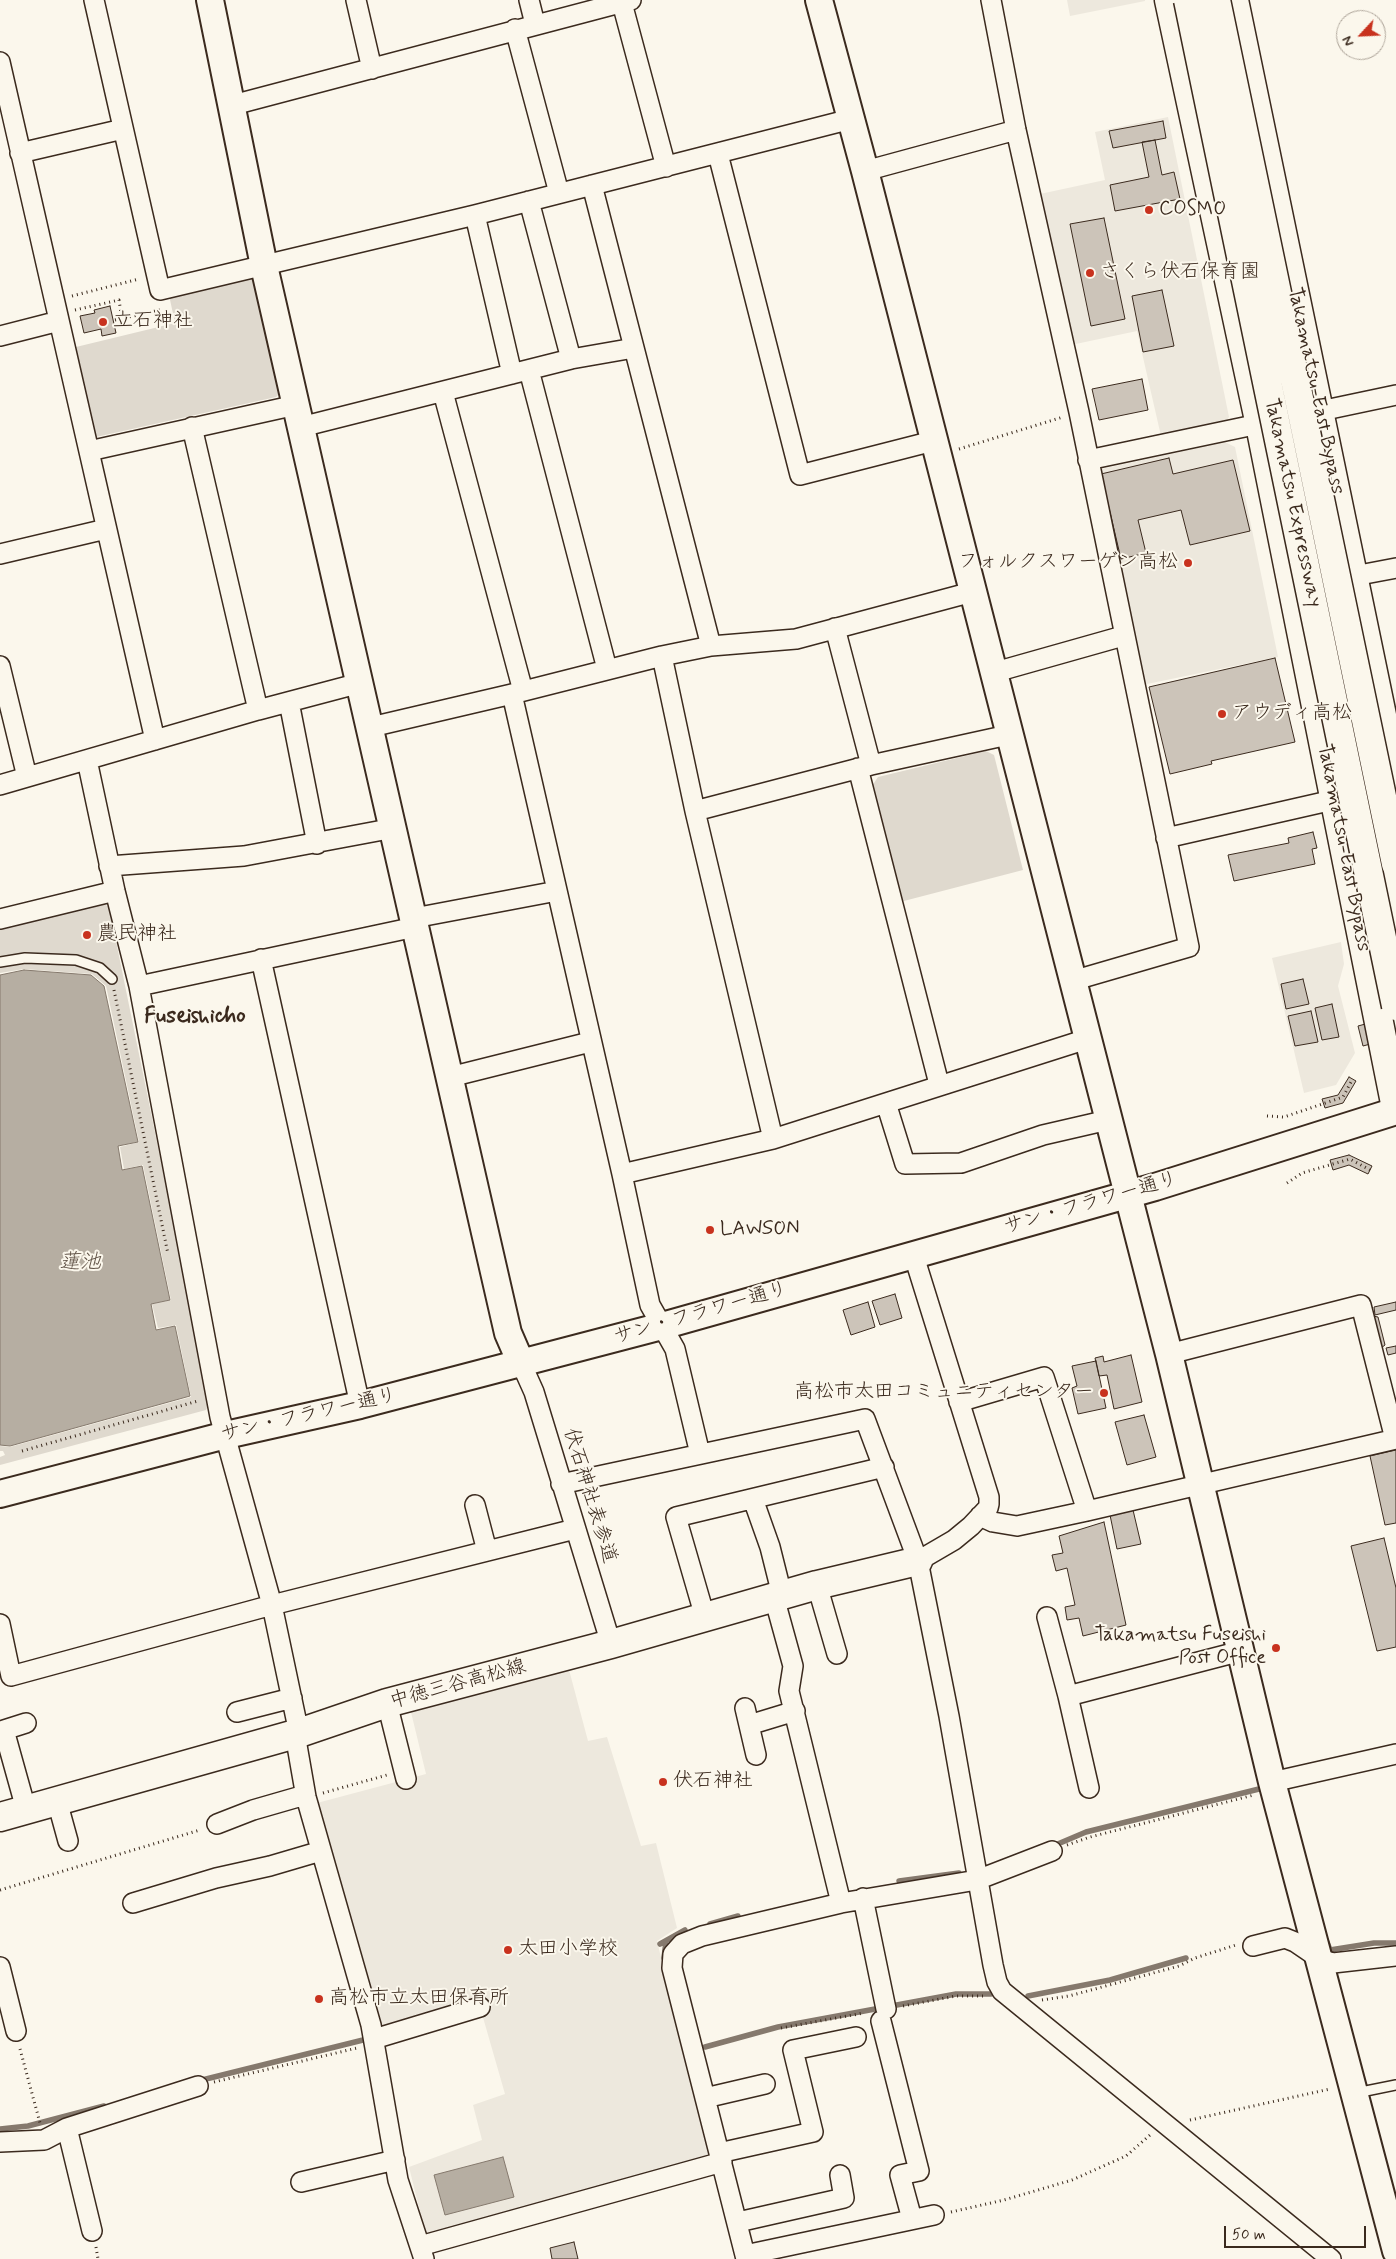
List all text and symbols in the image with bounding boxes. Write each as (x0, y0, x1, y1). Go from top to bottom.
north arrow (1336, 10, 1386, 60)
text: N (1338, 33, 1358, 49)
place label: COSMO (1159, 198, 1226, 222)
marker: COSMO (1143, 204, 1155, 216)
place label: さくら伏石保育園 (1100, 261, 1260, 285)
marker: さくら伏石保育園 (1084, 267, 1096, 279)
street label: Takamatsu-East Bypass (1281, 285, 1349, 497)
place label: 立石神社 (113, 310, 193, 334)
marker: 立石神社 (97, 316, 109, 328)
street label: Takamatsu Expressway (1258, 396, 1326, 610)
place label: フォルクスワーゲン高松 (958, 551, 1178, 575)
marker: フォルクスワーゲン高松 (1182, 557, 1194, 569)
place label: アウディ高松 (1232, 702, 1352, 726)
marker: アウディ高松 (1216, 708, 1228, 720)
street label: Takamatsu-East Bypass (1311, 742, 1375, 954)
place label: 農民神社 (97, 923, 177, 947)
marker: 農民神社 (81, 929, 93, 941)
district label: Fuseishicho (144, 1004, 246, 1030)
street label: サン・フラワー通り (1001, 1168, 1181, 1240)
place label: LAWSON (720, 1218, 800, 1242)
marker: LAWSON (704, 1224, 716, 1236)
water label: 蓮池 (59, 1251, 101, 1277)
street label: サン・フラワー通り (611, 1278, 791, 1350)
place label: 高松市太田コミュニティセンター (794, 1381, 1094, 1405)
street label: サン・フラワー通り (219, 1384, 399, 1448)
marker: 高松市太田コミュニティセンター (1098, 1387, 1110, 1399)
street label: 伏石神社表参道 (557, 1426, 621, 1566)
place label: Takamatsu Fuseishi Post Office (1094, 1624, 1266, 1671)
marker: Takamatsu Fuseishi Post Office (1270, 1642, 1282, 1654)
street label: 中徳三谷高松線 (387, 1655, 529, 1715)
place label: 伏石神社 (673, 1770, 753, 1794)
marker: 伏石神社 (657, 1776, 669, 1788)
place label: 太田小学校 (518, 1938, 618, 1962)
marker: 太田小学校 (502, 1944, 514, 1956)
place label: 高松市立太田保育所 (329, 1987, 509, 2011)
marker: 高松市立太田保育所 (313, 1993, 325, 2005)
scale bar (1226, 2216, 1368, 2248)
text: 50 m (1232, 2225, 1266, 2245)

